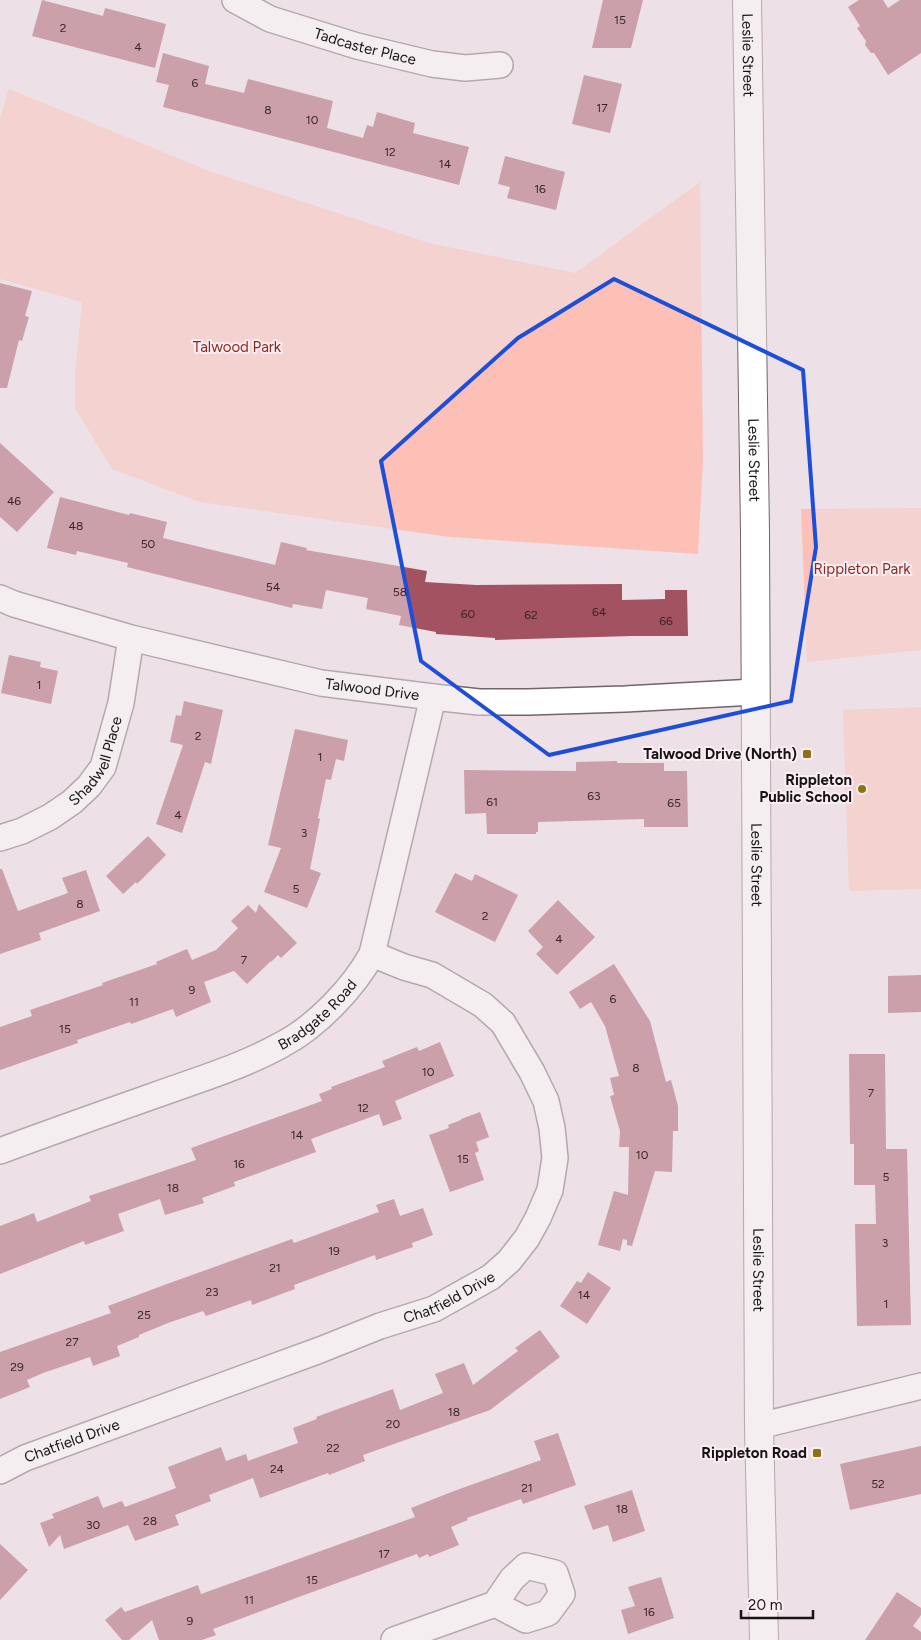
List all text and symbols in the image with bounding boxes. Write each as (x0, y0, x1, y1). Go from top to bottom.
house number: 15 (614, 13, 626, 27)
street label: Leslie Street (738, 13, 757, 97)
house number: 2 (60, 21, 66, 35)
street label: Tadcaster Place (312, 24, 418, 69)
house number: 4 (134, 40, 142, 54)
house number: 6 (192, 76, 199, 90)
house number: 17 (596, 101, 608, 115)
house number: 8 (264, 103, 272, 117)
house number: 10 (306, 113, 319, 127)
house number: 12 (384, 145, 396, 159)
house number: 14 (439, 157, 452, 171)
house number: 16 (534, 182, 546, 196)
park label: Talwood Park (193, 338, 282, 356)
street label: Leslie Street (744, 418, 764, 502)
house number: 46 (7, 494, 21, 508)
house number: 48 (69, 519, 83, 533)
house number: 50 (141, 537, 156, 551)
park label: Rippleton Park (813, 560, 911, 578)
house number: 54 (266, 580, 281, 594)
house number: 58 (393, 585, 407, 599)
house number: 64 (592, 605, 607, 619)
house number: 60 (461, 607, 476, 621)
house number: 62 (524, 608, 538, 622)
house number: 66 (659, 614, 673, 628)
street label: Talwood Drive (324, 675, 420, 704)
house number: 1 (37, 678, 41, 692)
street label: Shadwell Place (65, 714, 126, 809)
house number: 2 (195, 729, 201, 743)
place label: Talwood Drive (North) (643, 745, 797, 763)
marker: Talwood Drive (North) (801, 748, 813, 760)
house number: 1 (318, 750, 322, 764)
place label: Rippleton Public School (759, 771, 852, 806)
marker: Rippleton Public School (856, 783, 868, 795)
house number: 63 (587, 789, 601, 803)
house number: 61 (486, 795, 498, 809)
house number: 65 (667, 796, 681, 810)
house number: 4 (174, 808, 182, 822)
street label: Leslie Street (747, 823, 766, 907)
house number: 3 (301, 826, 307, 840)
house number: 5 (293, 882, 300, 896)
house number: 8 (76, 897, 84, 911)
house number: 2 (482, 909, 488, 923)
house number: 4 (555, 932, 563, 946)
house number: 7 (241, 953, 248, 967)
street label: Bradgate Road (275, 976, 361, 1054)
house number: 9 (189, 983, 196, 997)
house number: 6 (610, 992, 617, 1006)
house number: 11 (129, 995, 139, 1009)
house number: 15 (59, 1022, 71, 1036)
house number: 8 (632, 1061, 640, 1075)
house number: 10 (422, 1065, 435, 1079)
house number: 7 (868, 1086, 875, 1100)
house number: 12 (357, 1101, 369, 1115)
house number: 14 (291, 1128, 304, 1142)
house number: 10 (636, 1148, 649, 1162)
house number: 15 (457, 1152, 469, 1166)
house number: 16 (233, 1157, 245, 1171)
house number: 5 (883, 1170, 890, 1184)
house number: 18 (167, 1181, 179, 1195)
street label: Leslie Street (749, 1228, 767, 1312)
house number: 3 (882, 1236, 888, 1250)
house number: 19 (328, 1244, 340, 1258)
house number: 21 (269, 1261, 281, 1275)
street label: Chatfield Drive (401, 1268, 498, 1327)
house number: 23 (205, 1285, 219, 1299)
house number: 14 (578, 1288, 591, 1302)
house number: 1 (884, 1297, 888, 1311)
house number: 25 (137, 1308, 151, 1322)
house number: 27 (65, 1335, 79, 1349)
house number: 29 (10, 1360, 24, 1374)
house number: 18 (448, 1405, 460, 1419)
street label: Chatfield Drive (22, 1415, 122, 1467)
house number: 20 (386, 1417, 401, 1431)
house number: 22 (326, 1441, 340, 1455)
place label: Rippleton Road (701, 1444, 807, 1462)
marker: Rippleton Road (811, 1447, 823, 1459)
house number: 24 (270, 1462, 285, 1476)
house number: 52 (871, 1477, 885, 1491)
house number: 21 (521, 1481, 533, 1495)
house number: 18 (616, 1502, 628, 1516)
house number: 28 (143, 1514, 157, 1528)
house number: 30 (86, 1518, 100, 1532)
house number: 17 (378, 1547, 390, 1561)
house number: 15 (306, 1573, 318, 1587)
scale bar (741, 1588, 814, 1620)
house number: 11 (244, 1593, 254, 1607)
text: 20 m (748, 1596, 782, 1614)
house number: 16 (643, 1605, 655, 1619)
house number: 9 (187, 1614, 194, 1628)

